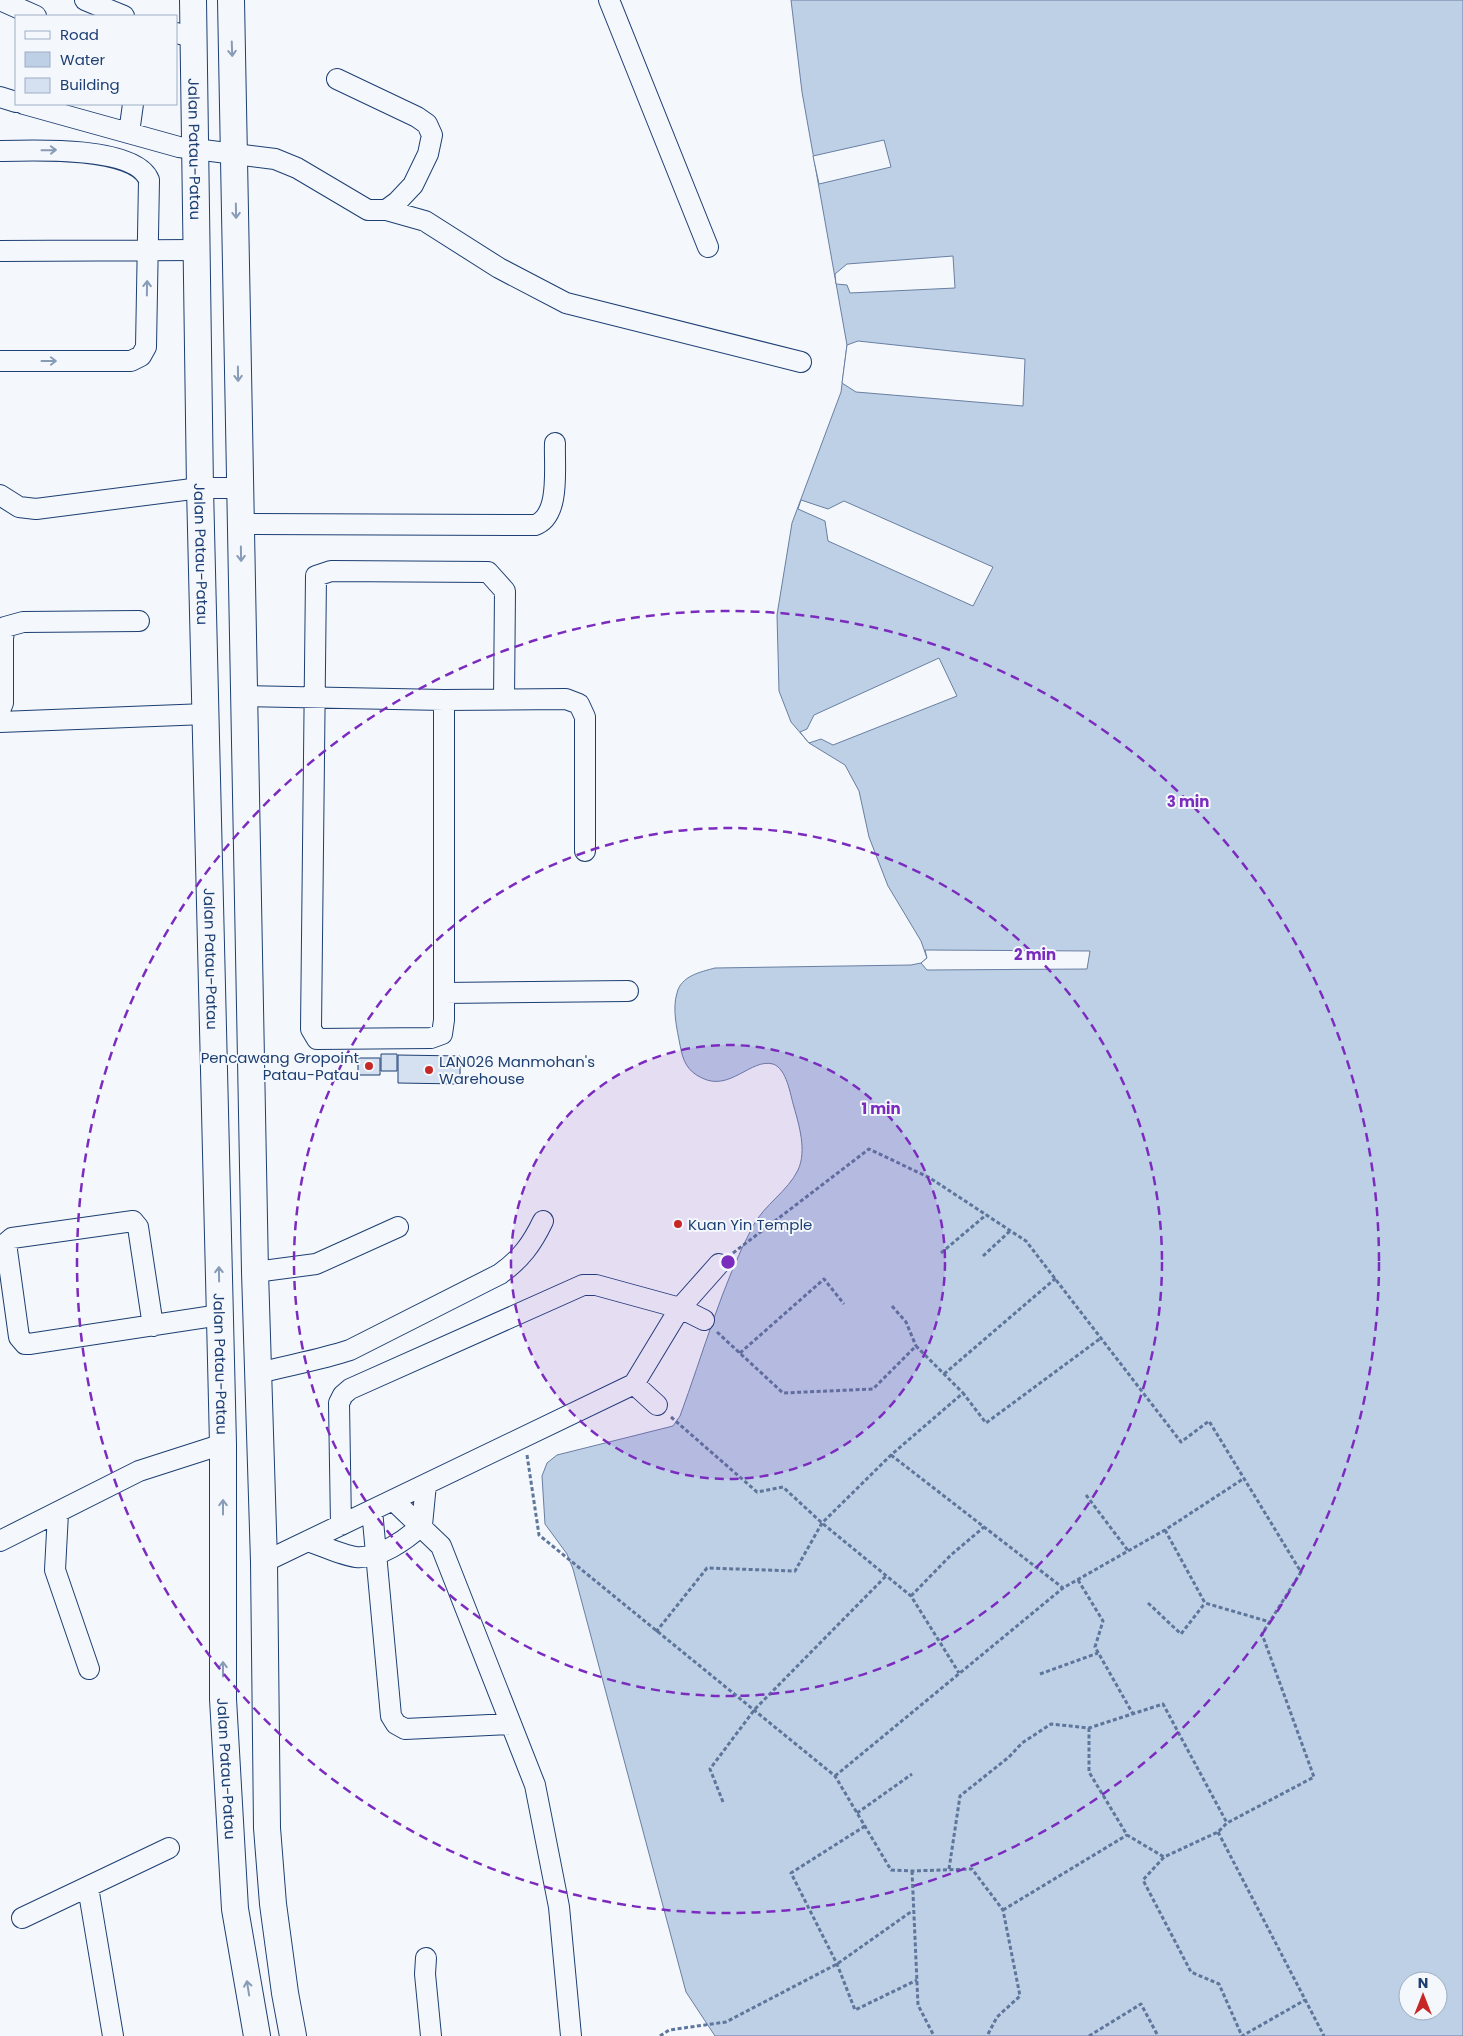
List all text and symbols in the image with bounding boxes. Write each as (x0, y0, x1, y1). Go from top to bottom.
legend (15, 15, 178, 105)
text: Road (60, 24, 99, 45)
one-way arrow (228, 40, 237, 56)
text: Water (60, 49, 106, 70)
text: Building (60, 74, 120, 95)
street label: Jalan Patau-Patau (184, 78, 207, 220)
one-way arrow (40, 145, 56, 155)
one-way arrow (231, 202, 241, 219)
one-way arrow (142, 281, 152, 297)
one-way arrow (40, 356, 56, 366)
one-way arrow (233, 365, 243, 381)
street label: Jalan Patau-Patau (189, 483, 214, 625)
one-way arrow (236, 545, 246, 561)
text: 3 min (1167, 791, 1209, 812)
street label: Jalan Patau-Patau (199, 888, 224, 1030)
text: 2 min (1014, 944, 1056, 965)
place label: Pencawang Gropoint Patau-Patau (201, 1047, 359, 1085)
place label: LAN026 Manmohan's Warehouse (439, 1051, 595, 1089)
marker: Pencawang Gropoint Patau-Patau (363, 1060, 375, 1072)
marker: LAN026 Manmohan's Warehouse (423, 1064, 435, 1076)
text: 1 min (861, 1098, 901, 1119)
place label: Kuan Yin Temple (688, 1214, 812, 1235)
marker: Kuan Yin Temple (672, 1218, 684, 1230)
centre of rings (719, 1253, 737, 1271)
one-way arrow (214, 1267, 224, 1283)
street label: Jalan Patau-Patau (209, 1293, 233, 1435)
one-way arrow (218, 1499, 228, 1516)
one-way arrow (218, 1662, 228, 1678)
street label: Jalan Patau-Patau (212, 1697, 242, 1840)
north arrow (1398, 1971, 1448, 2021)
text: N (1418, 1973, 1428, 1993)
one-way arrow (242, 1980, 252, 1996)

